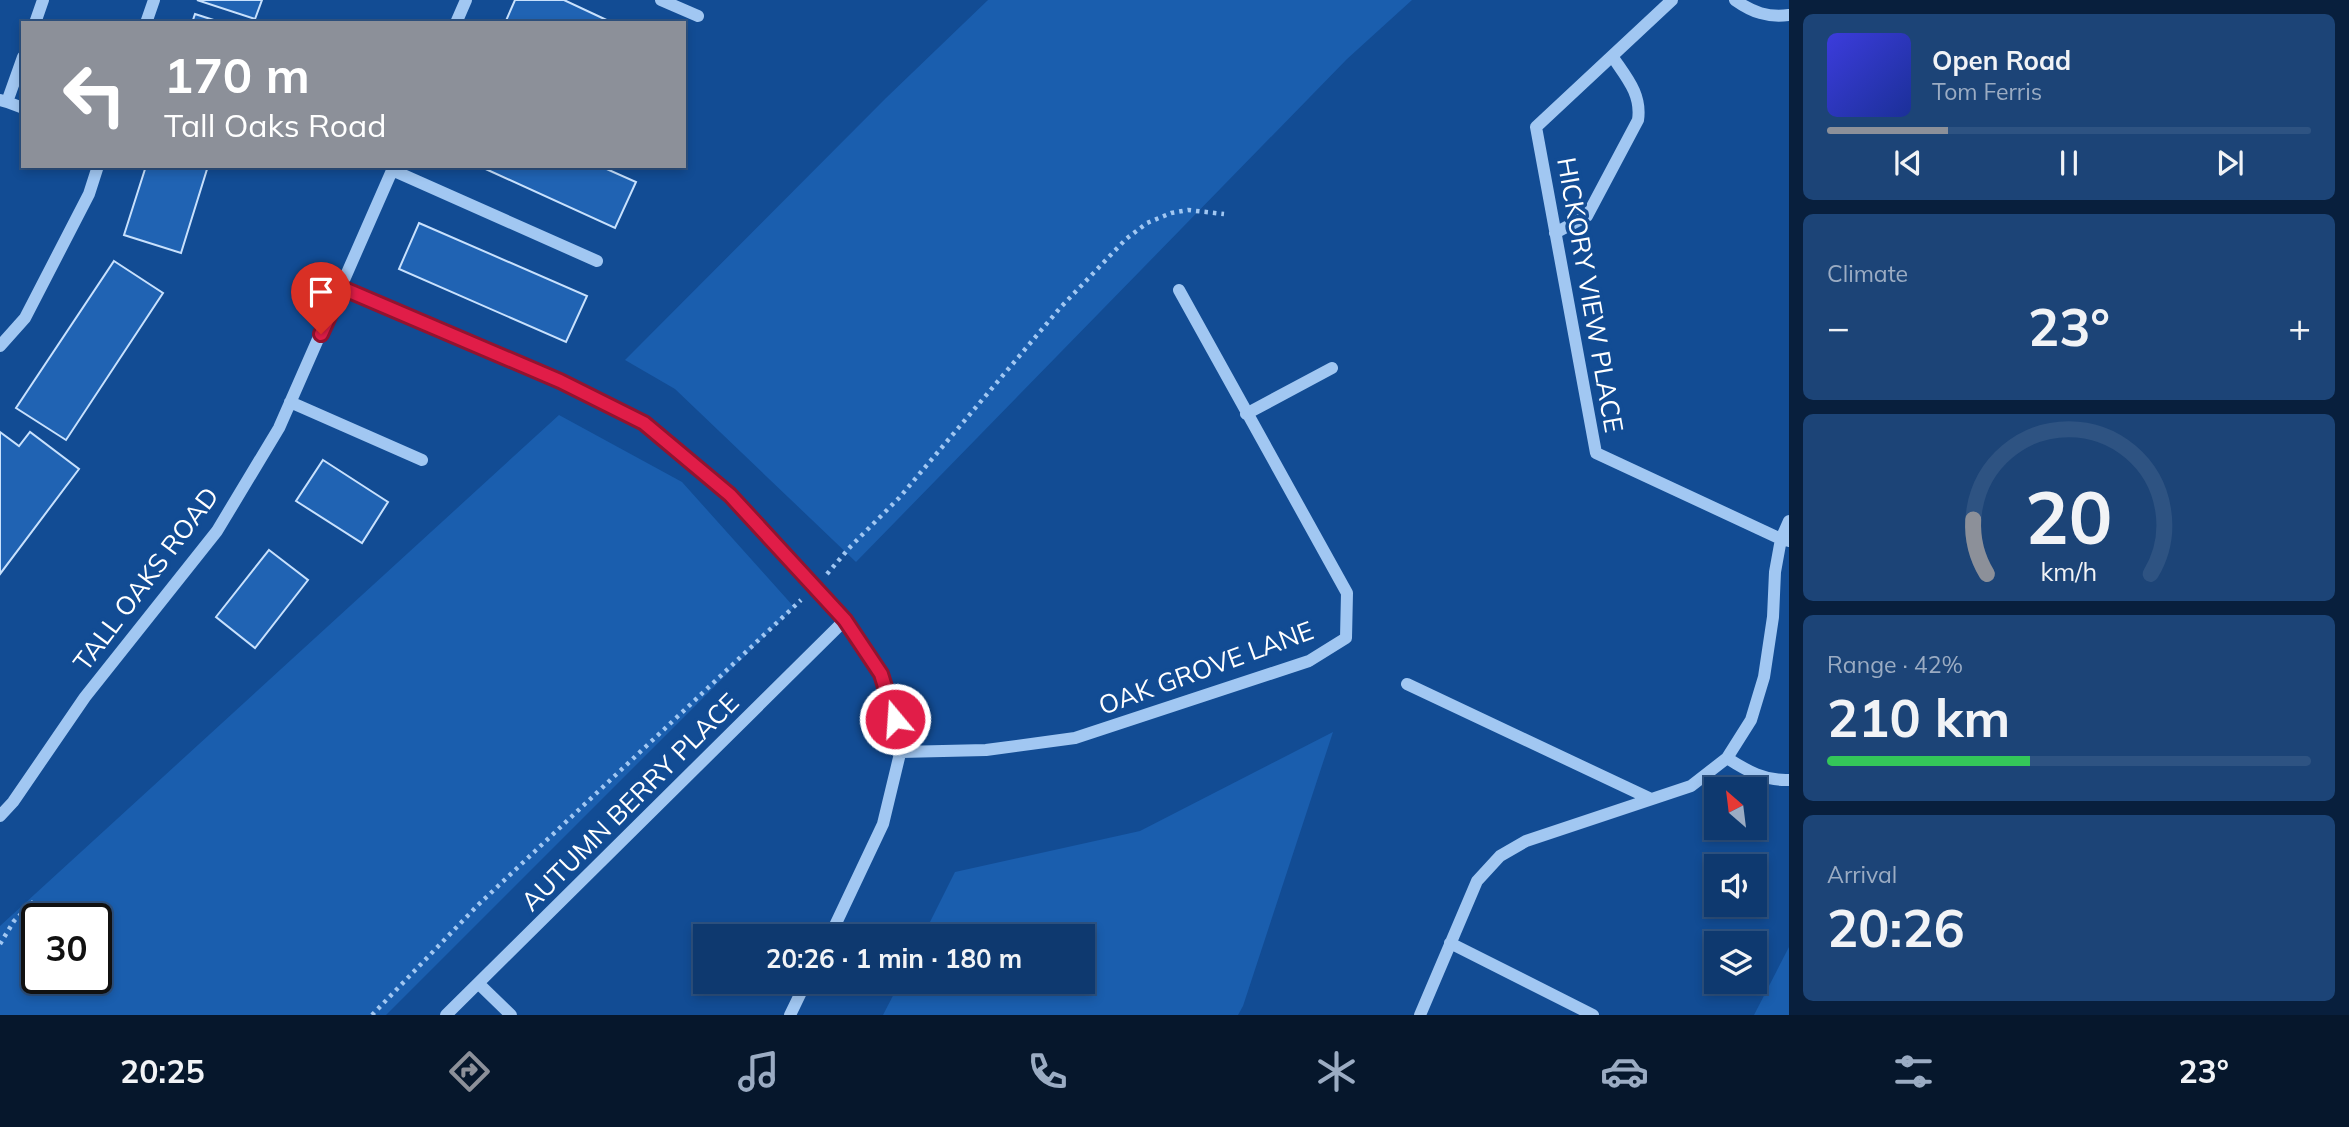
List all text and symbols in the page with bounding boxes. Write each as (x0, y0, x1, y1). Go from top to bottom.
text: 170 m (164, 44, 310, 105)
text: Open Road (1932, 44, 2071, 77)
icon: left (49, 49, 140, 140)
text: Tom Ferris (1932, 77, 2042, 106)
text: Tall Oaks Road (164, 105, 386, 145)
icon: previous (1889, 144, 1927, 182)
icon: pause (2050, 144, 2088, 182)
icon: next (2211, 144, 2249, 182)
street label: HICKORY VIEW PLACE (1550, 155, 1631, 435)
text: Climate (1827, 259, 1908, 288)
pin (291, 262, 351, 334)
icon: arrive (302, 273, 340, 311)
text: 23° (2028, 294, 2110, 359)
text: − (1827, 303, 1850, 351)
text: + (2288, 303, 2311, 351)
text: 20 (2025, 471, 2113, 562)
street label: TALL OAKS ROAD (66, 480, 225, 677)
text: km/h (2041, 555, 2097, 586)
street label: OAK GROVE LANE (1094, 613, 1318, 722)
text: Range · 42% (1827, 650, 1963, 679)
position arrow (858, 682, 932, 756)
text: 210 km (1827, 685, 2010, 750)
street label: AUTUMN BERRY PLACE (514, 686, 746, 918)
north arrow (1704, 777, 1768, 840)
map controls (1704, 777, 1767, 994)
button: sound (1704, 854, 1767, 917)
text: Arrival (1827, 860, 1897, 889)
text: 20:26 (1827, 895, 1965, 960)
speed limit sign: 30 (21, 903, 112, 994)
button: layers (1704, 931, 1767, 994)
text: 20:26 · 1 min · 180 m (766, 942, 1022, 975)
icon: directions (445, 1047, 494, 1096)
icon: music (734, 1047, 783, 1096)
icon: phone (1023, 1047, 1072, 1096)
icon: climate (1312, 1047, 1361, 1096)
icon: car (1600, 1047, 1649, 1096)
icon: filters (1889, 1047, 1938, 1096)
text: 20:25 (120, 1051, 205, 1091)
text: 23° (2178, 1051, 2229, 1091)

